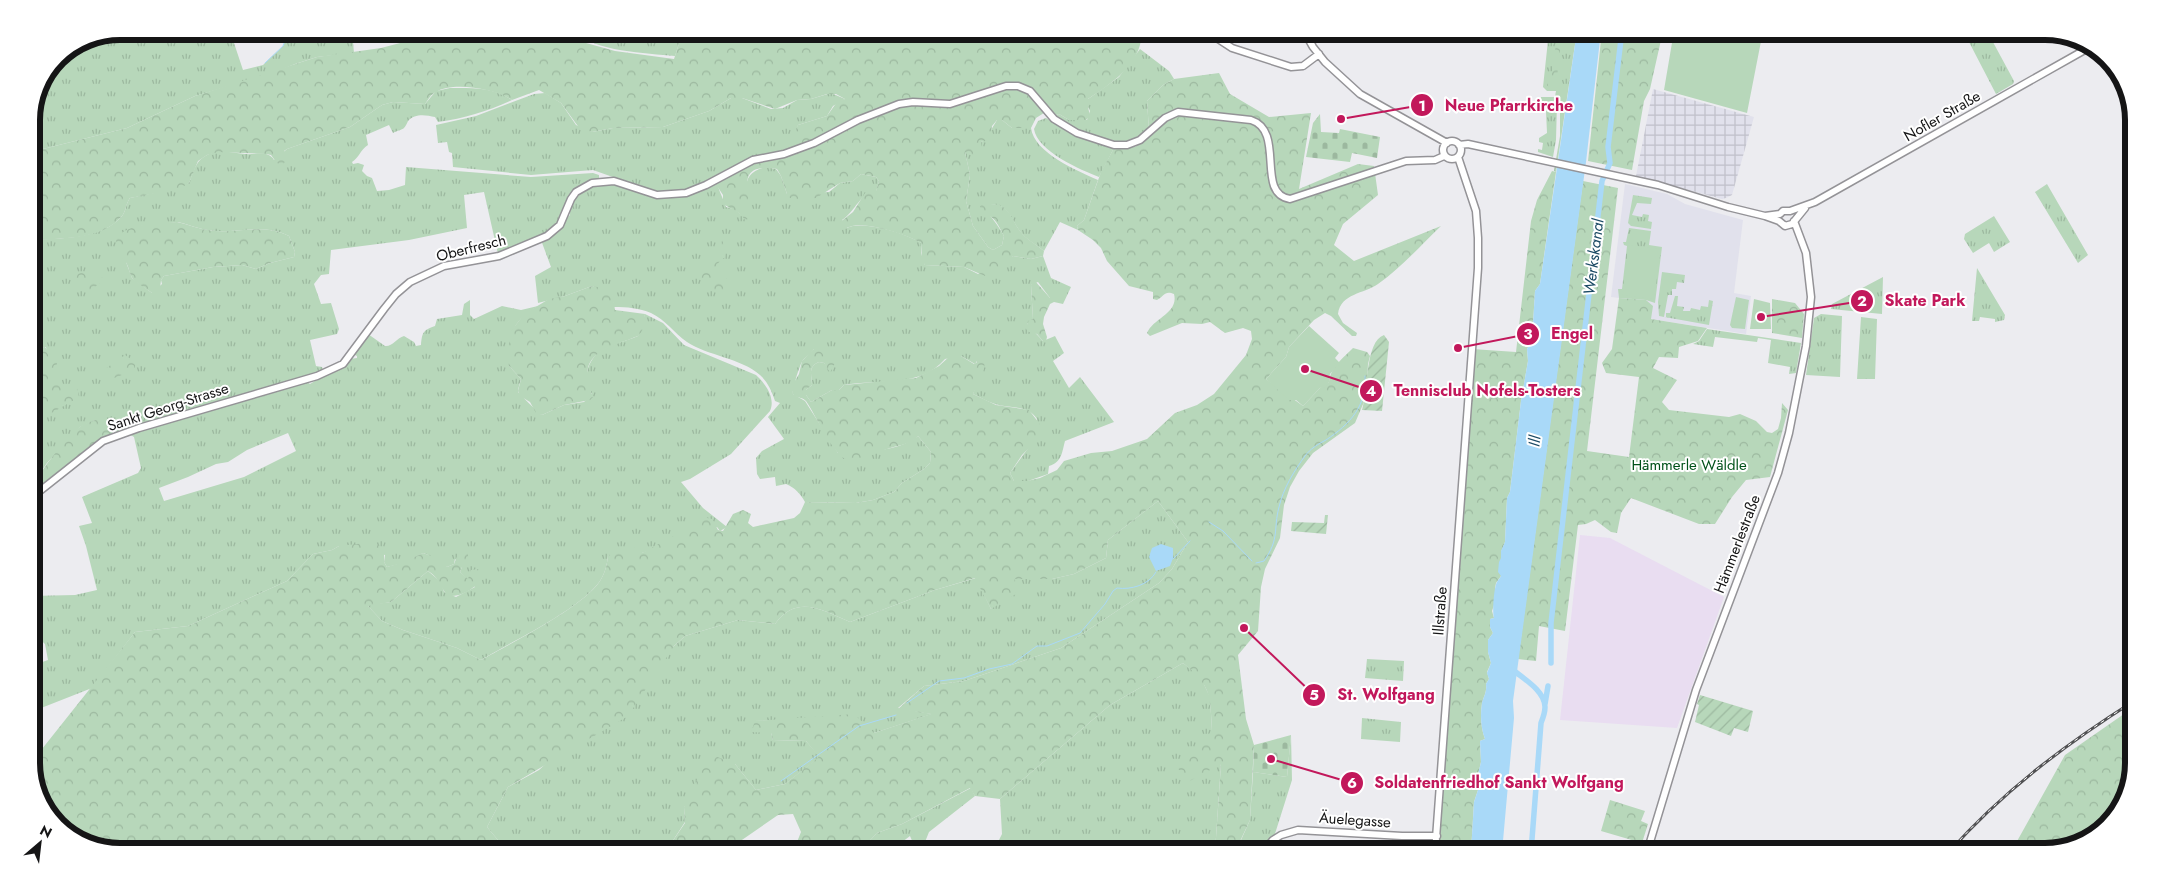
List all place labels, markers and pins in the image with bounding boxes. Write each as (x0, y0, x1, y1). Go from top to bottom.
callout: Neue Pfarrkirche (1410, 90, 1583, 121)
callout: Skate Park (1850, 285, 1976, 316)
callout: Engel (1516, 318, 1603, 349)
callout: Tennisclub Nofels-Tosters (1359, 375, 1591, 406)
callout: St. Wolfgang (1302, 679, 1444, 710)
callout: Soldatenfriedhof Sankt Wolfgang (1339, 767, 1633, 798)

